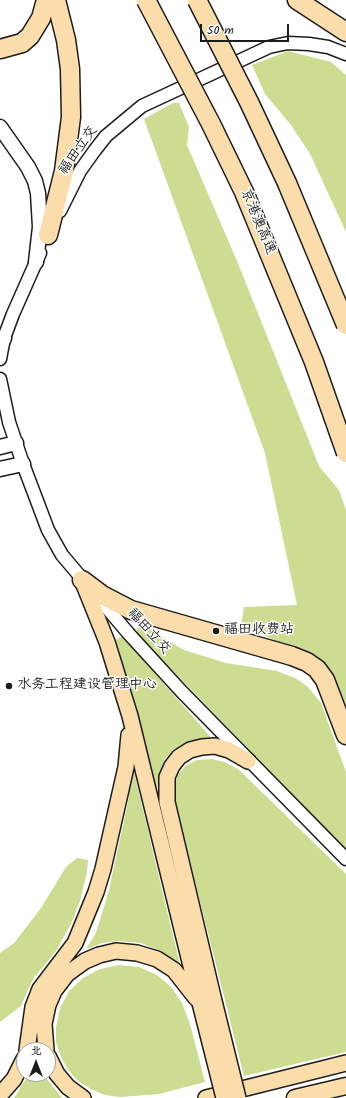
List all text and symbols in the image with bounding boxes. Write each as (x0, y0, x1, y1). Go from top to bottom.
scale bar (202, 16, 291, 42)
text: 50 m (207, 21, 234, 40)
street label: 福田立交 (56, 123, 102, 179)
street label: 京港澳高速 (236, 187, 278, 257)
street label: 福田立交 (123, 606, 173, 658)
place label: 福田收费站 (224, 623, 294, 639)
marker: 福田收费站 (211, 626, 221, 636)
place label: 水务工程建设管理中心 (17, 678, 157, 694)
marker: 水务工程建设管理中心 (4, 681, 14, 691)
north arrow (16, 1042, 56, 1082)
text: 北 (31, 1042, 42, 1060)

